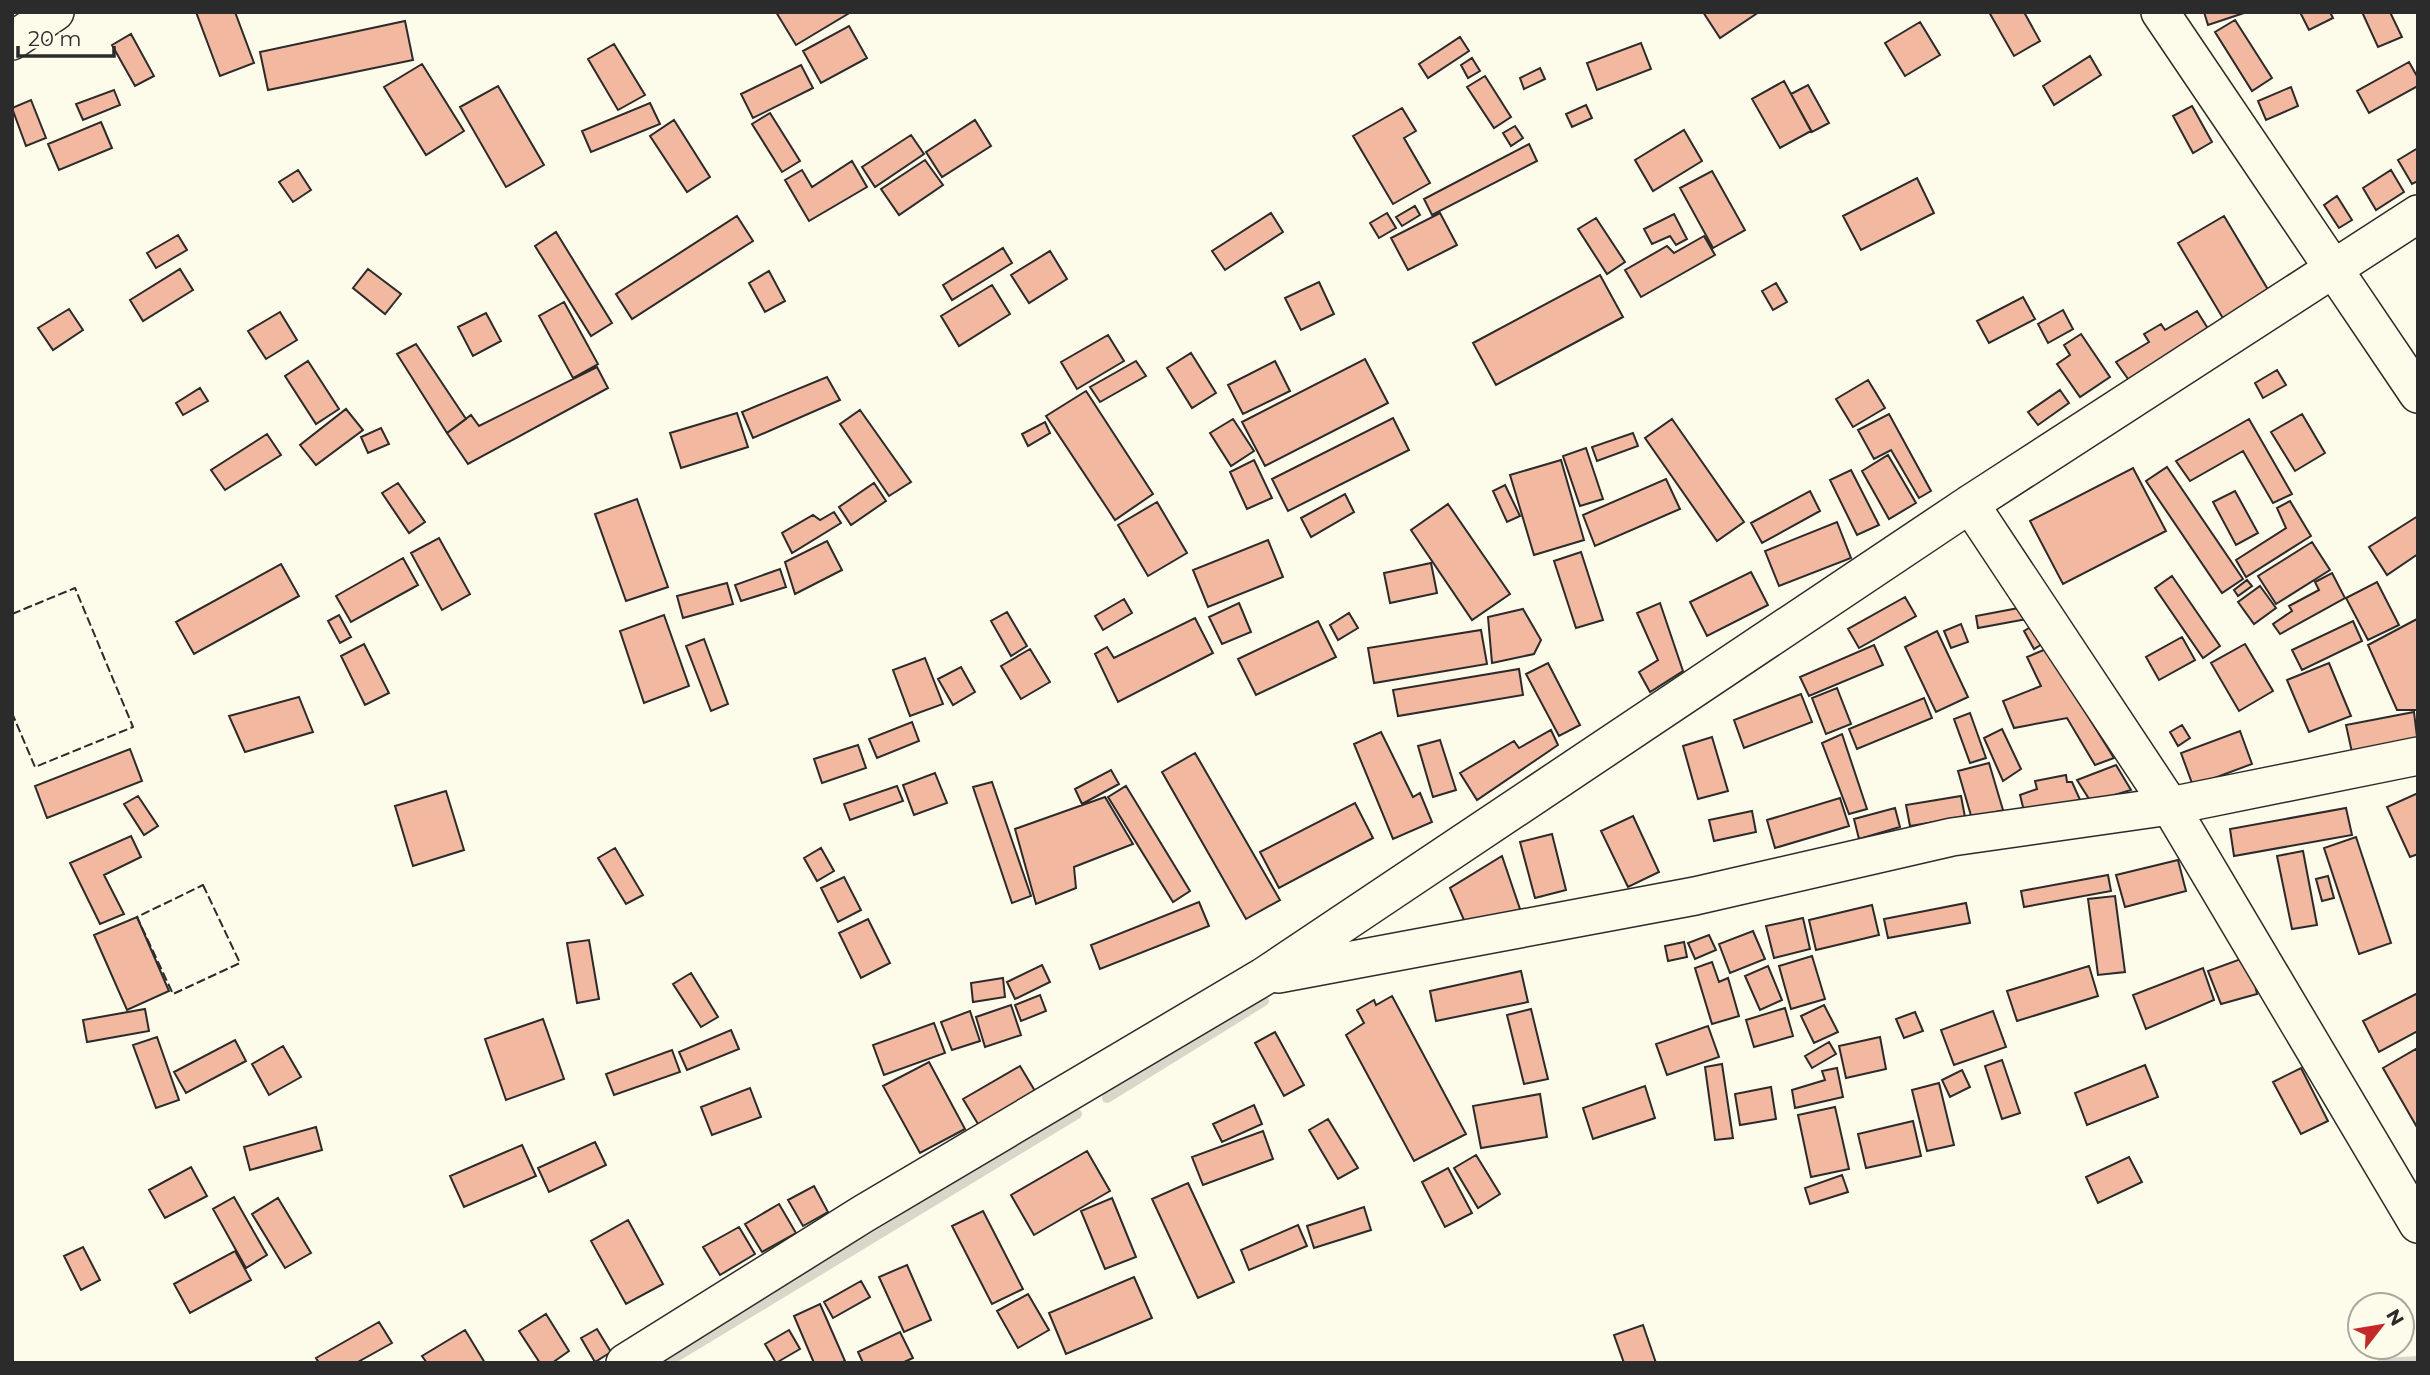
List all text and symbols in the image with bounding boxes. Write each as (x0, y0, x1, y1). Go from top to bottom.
scale bar (18, 14, 114, 58)
text: 20 m (28, 26, 82, 51)
north arrow (2346, 1291, 2416, 1361)
text: N (2381, 1305, 2409, 1330)

